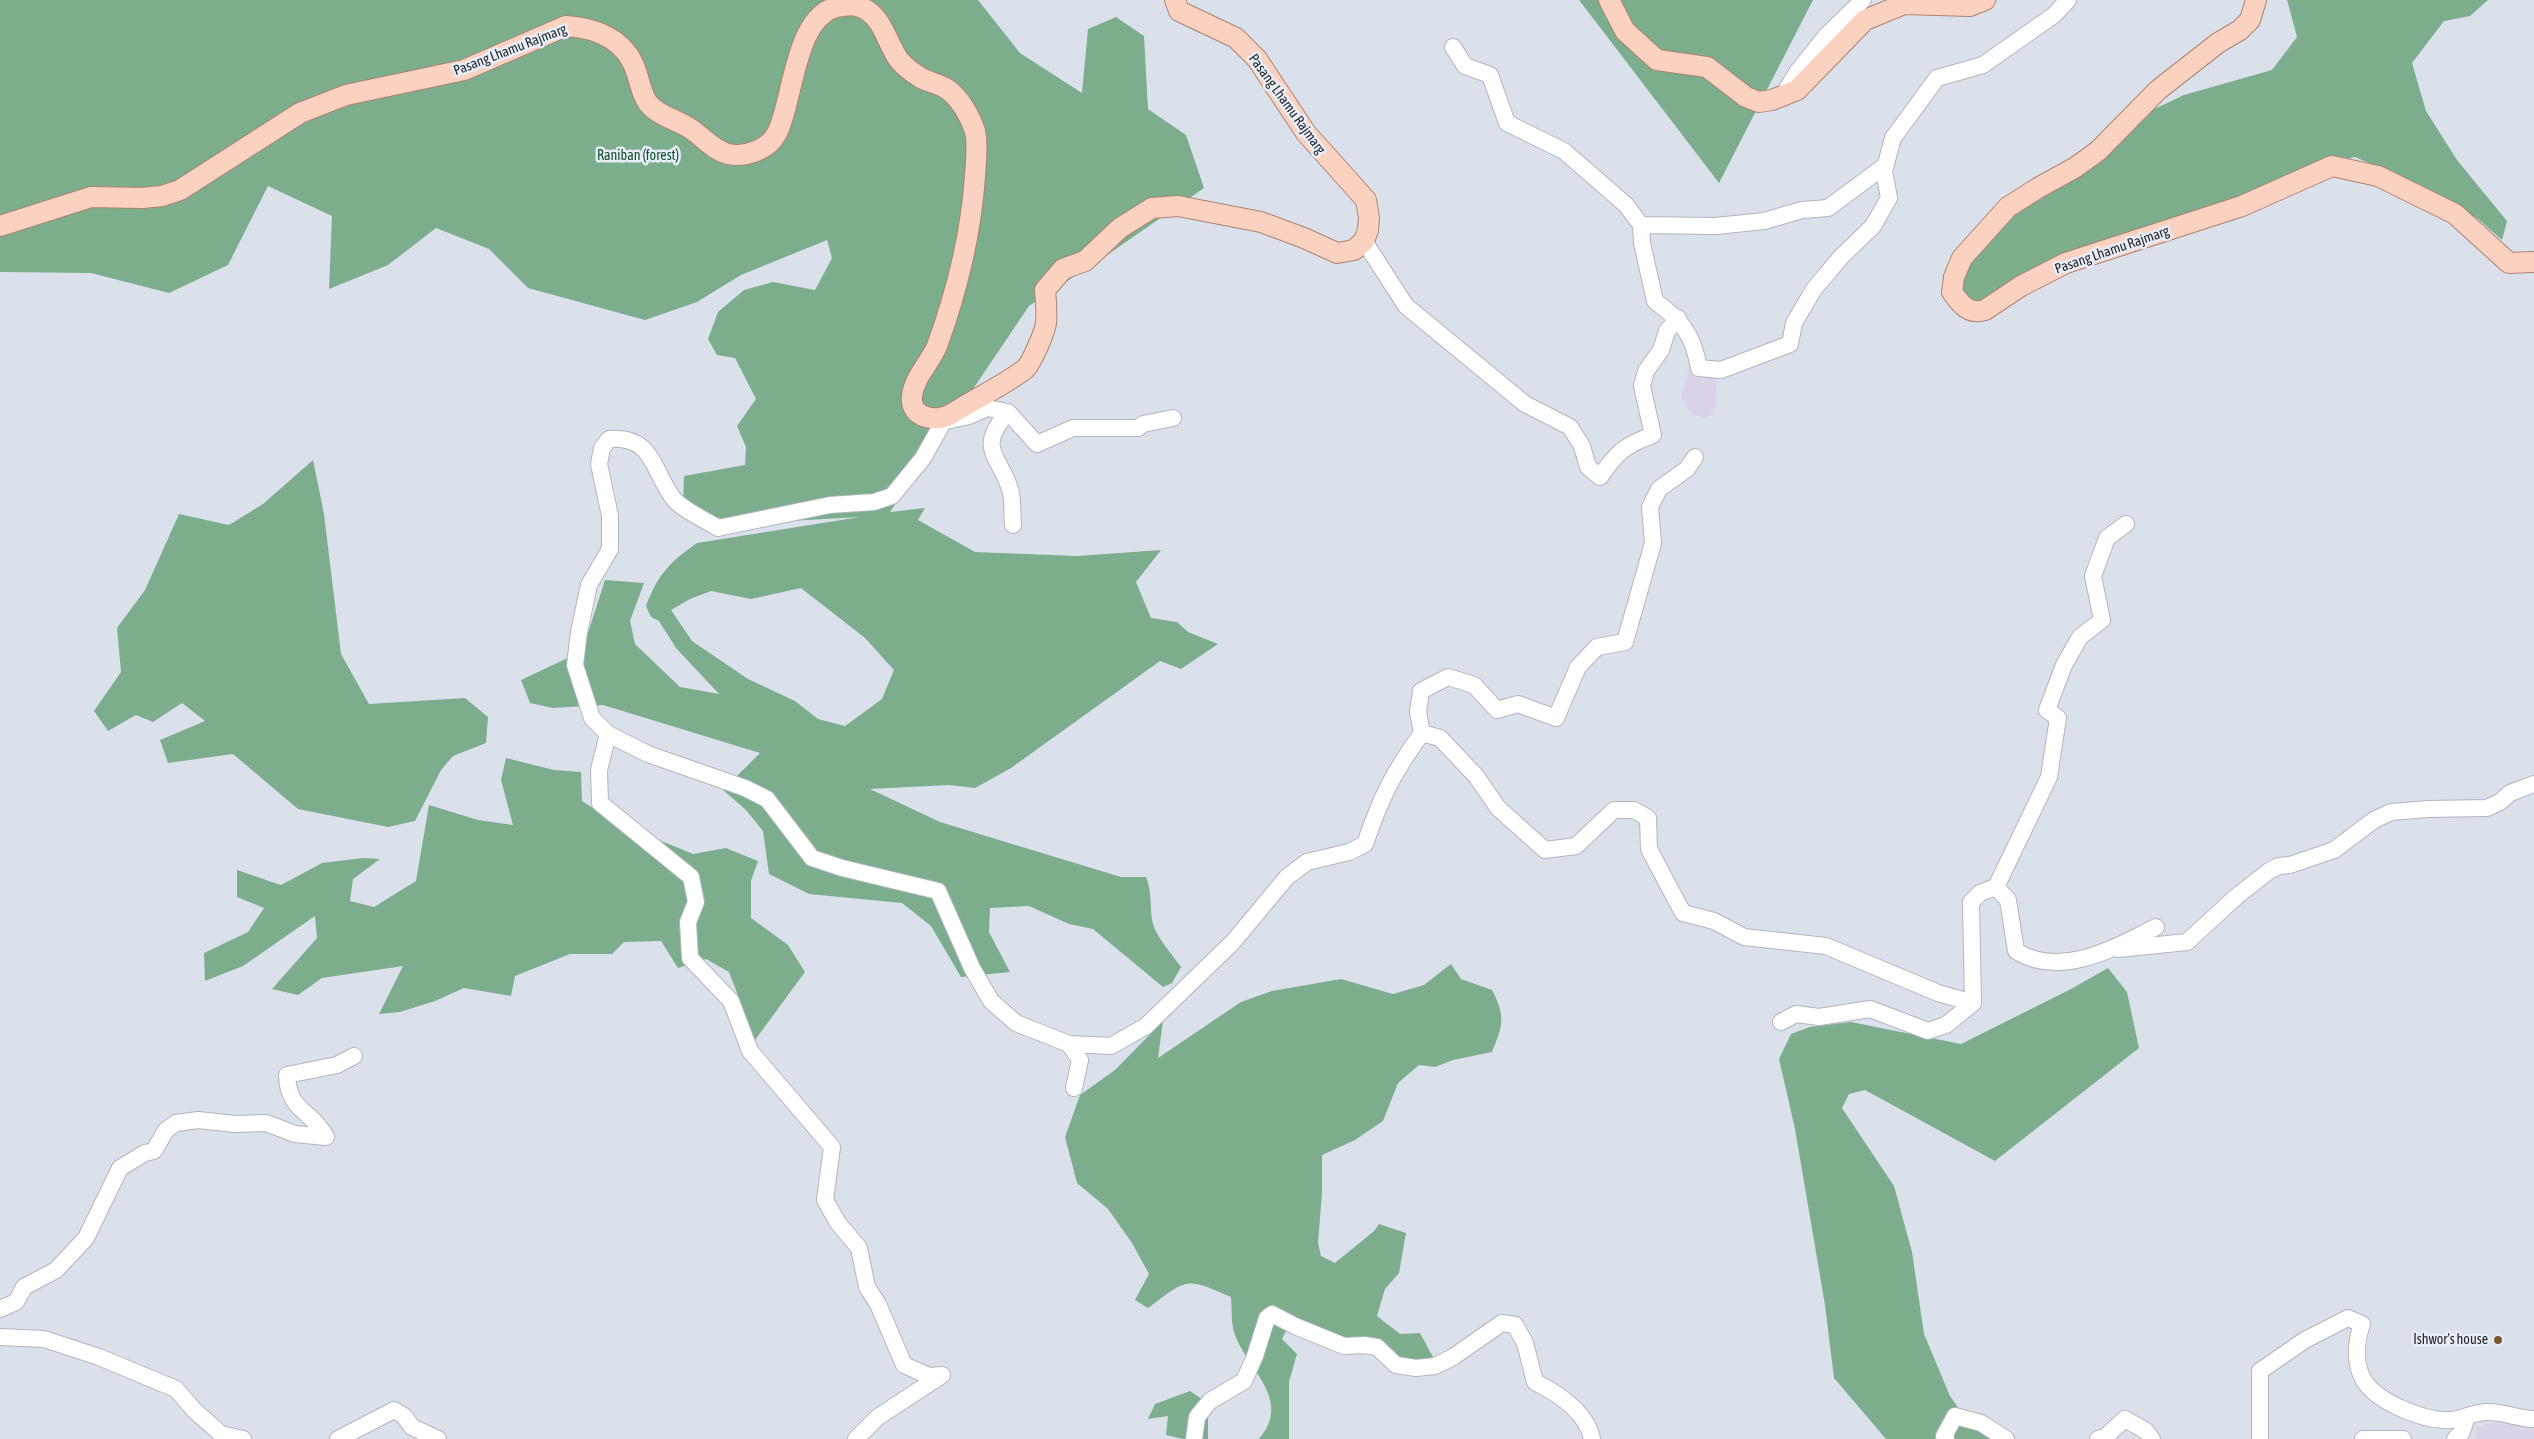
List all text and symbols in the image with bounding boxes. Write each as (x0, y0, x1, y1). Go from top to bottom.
street label: Pasang Lhamu Rajmarg (451, 21, 569, 79)
street label: Pasang Lhamu Rajmarg (1245, 51, 1329, 157)
park label: Raniban (forest) (597, 148, 679, 164)
street label: Pasang Lhamu Rajmarg (2053, 223, 2171, 277)
place label: Ishwor's house (2413, 1332, 2488, 1348)
marker: Ishwor's house (2492, 1334, 2504, 1346)

